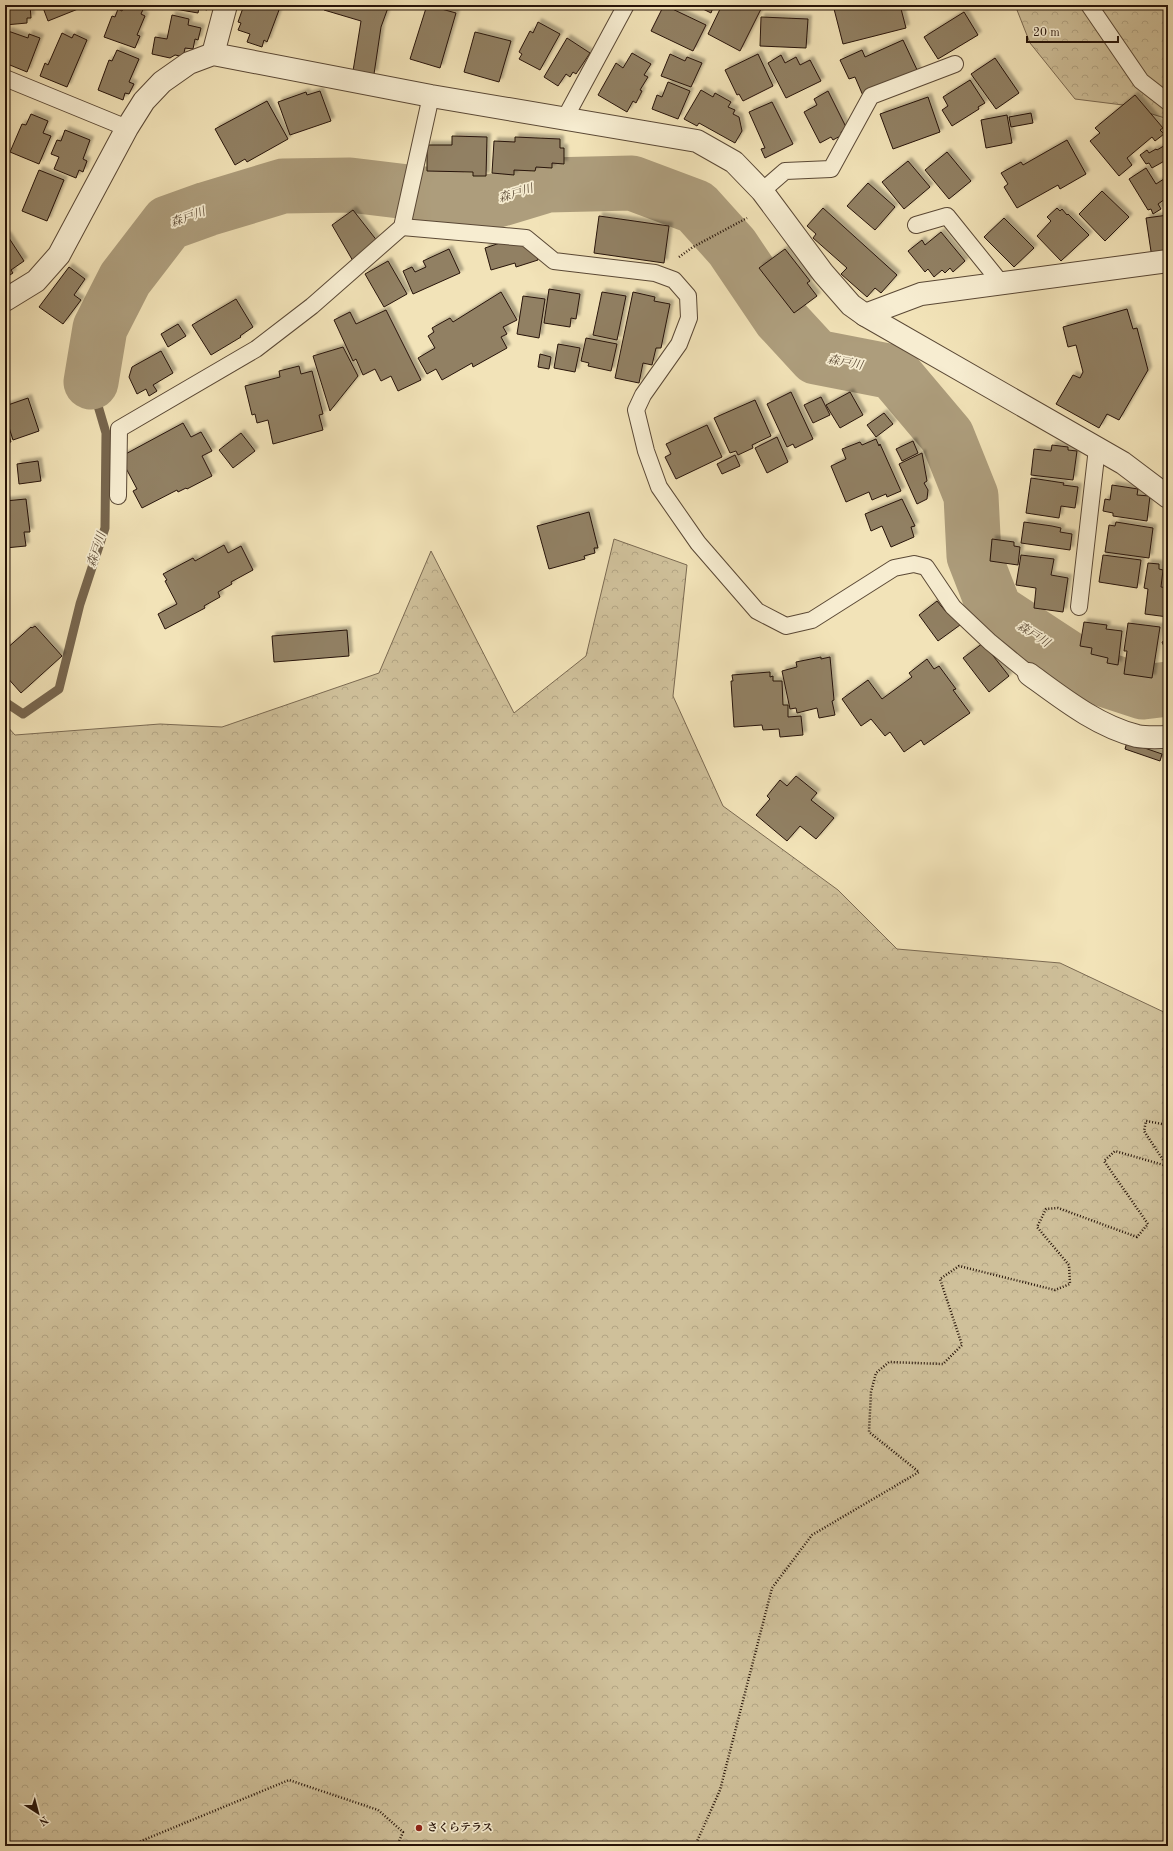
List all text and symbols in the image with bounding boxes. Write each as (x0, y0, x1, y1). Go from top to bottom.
scale bar (1027, 18, 1118, 44)
text: 20 m (1033, 27, 1060, 39)
water label: 森戸川 (496, 181, 537, 205)
water label: 森戸川 (168, 204, 209, 230)
water label: 森戸川 (826, 352, 866, 373)
water label: 森戸川 (84, 529, 109, 569)
water label: 森戸川 (1015, 618, 1054, 651)
north arrow (18, 1793, 58, 1833)
text: N (36, 1813, 50, 1827)
place label: さくらテラス (427, 1822, 493, 1834)
marker: さくらテラス (414, 1823, 424, 1833)

